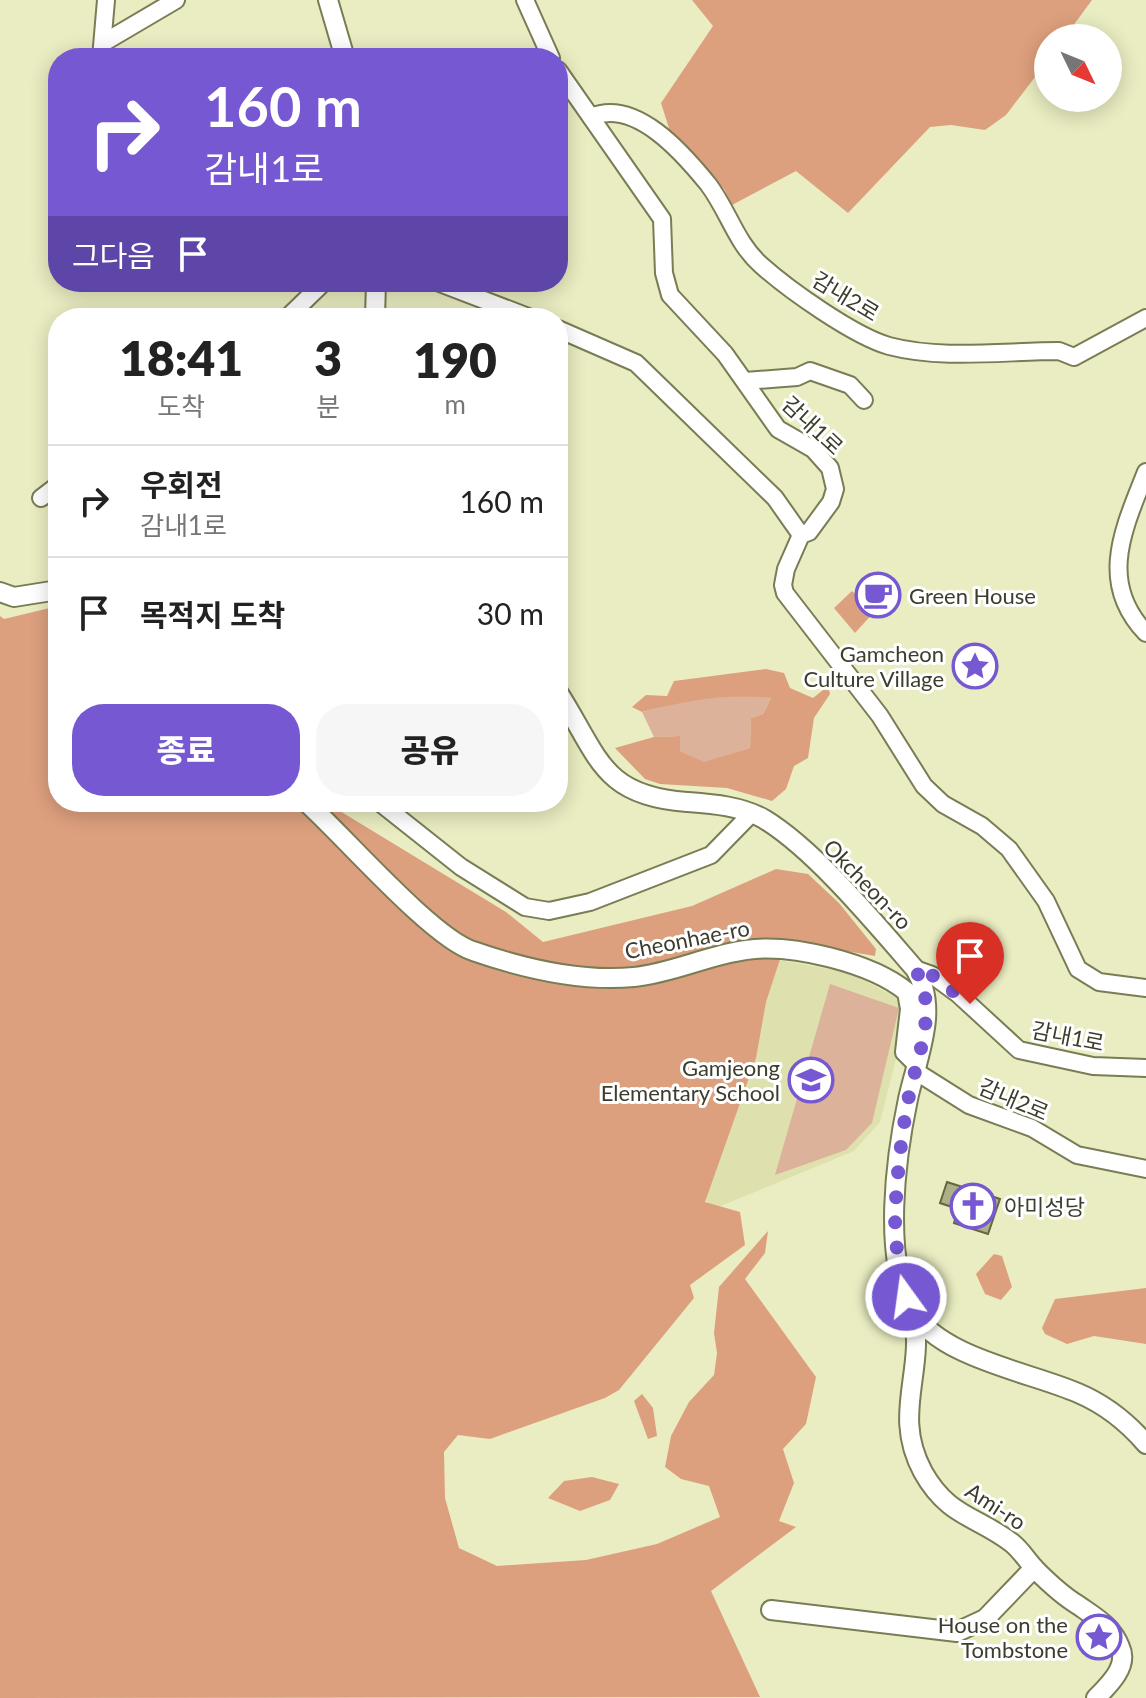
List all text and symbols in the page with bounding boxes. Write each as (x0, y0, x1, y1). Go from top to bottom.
north arrow (1034, 24, 1122, 112)
map controls (1034, 24, 1122, 112)
text: 160 m (204, 72, 362, 139)
icon: right (72, 80, 176, 184)
text: 감내1로 (204, 146, 324, 190)
icon: arrive (171, 232, 215, 276)
text: 그다음 (72, 237, 155, 273)
street label: 감내2로 (808, 266, 884, 326)
text: 18:41 (119, 329, 243, 386)
text: 3 (314, 329, 342, 386)
text: 190 (413, 331, 497, 388)
text: m (444, 388, 466, 420)
text: 도착 (157, 390, 205, 422)
text: 분 (316, 390, 340, 422)
street label: 감내1로 (777, 390, 849, 460)
text: 우회전 (140, 466, 223, 502)
icon: right (72, 479, 116, 523)
text: 160 m (459, 483, 544, 519)
text: 감내1로 (140, 509, 227, 541)
cafe icon: Green House (854, 571, 902, 619)
place label: Green House (909, 582, 1036, 609)
icon: arrive (72, 591, 116, 635)
text: 30 m (477, 595, 544, 631)
text: 목적지 도착 (140, 596, 285, 632)
place label: Gamcheon Culture Village (803, 640, 944, 692)
place icon: Gamcheon Culture Village (951, 642, 999, 690)
button: 종료 (72, 704, 300, 796)
button: 공유 (316, 704, 544, 796)
street label: Okcheon-ro (818, 833, 918, 935)
street label: Cheonhae-ro (622, 914, 752, 964)
pin (936, 922, 1004, 1004)
icon: arrive (948, 934, 992, 978)
street label: 감내1로 (1029, 1016, 1107, 1056)
place label: Gamjeong Elementary School (601, 1054, 780, 1106)
school or university icon: Gamjeong Elementary School (787, 1056, 835, 1104)
street label: 감내2로 (975, 1072, 1053, 1126)
church icon: 아미성당 (949, 1182, 997, 1230)
place label: 아미성당 (1004, 1193, 1085, 1220)
position arrow (864, 1255, 948, 1339)
street label: Ami-ro (961, 1477, 1031, 1535)
place label: House on the Tombstone (938, 1611, 1068, 1663)
place icon: House on the Tombstone (1075, 1613, 1123, 1661)

